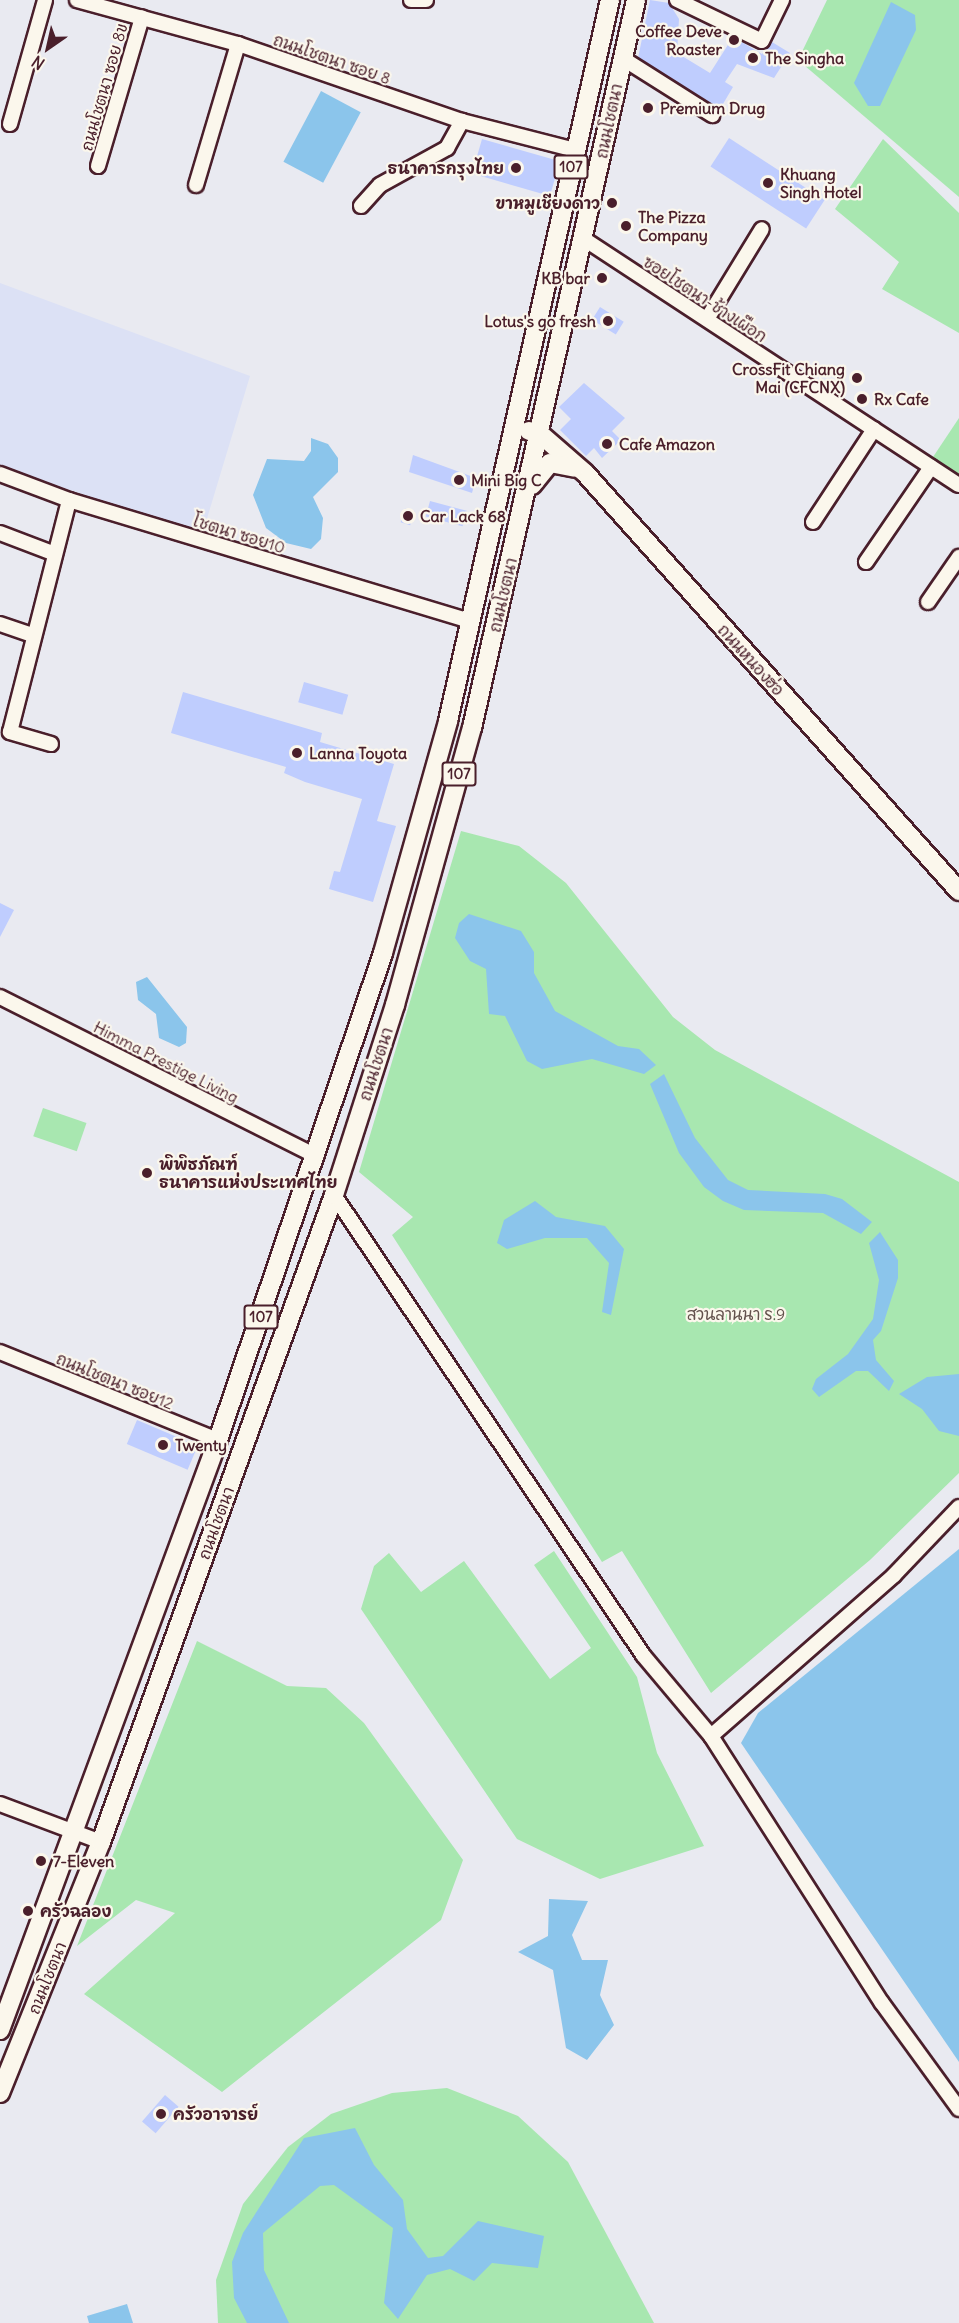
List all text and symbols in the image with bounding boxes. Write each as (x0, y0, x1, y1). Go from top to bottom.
north arrow (18, 18, 78, 78)
street label: ถนนโชตนา ซอย 8ข (77, 21, 131, 153)
place label: Coffee Deve Roaster (635, 21, 722, 59)
street label: ถนนโชตนา ซอย 8 (271, 30, 393, 88)
marker: Coffee Deve Roaster (727, 33, 741, 47)
place label: The Singha (765, 48, 844, 68)
marker: The Singha (746, 51, 760, 65)
text: N (28, 52, 48, 74)
street label: ถนนโชตนา (592, 82, 626, 160)
place label: Premium Drug (660, 98, 765, 118)
marker: Premium Drug (641, 101, 655, 115)
road number: 107 (553, 155, 589, 179)
place label: ธนาคารกรุงไทย (387, 158, 504, 178)
marker: ธนาคารกรุงไทย (509, 161, 523, 175)
place label: Khuang Singh Hotel (780, 164, 862, 202)
marker: Khuang Singh Hotel (761, 176, 775, 190)
place label: ขาหมูเชียงดาว (496, 193, 600, 213)
marker: ขาหมูเชียงดาว (605, 196, 619, 210)
place label: The Pizza Company (638, 207, 708, 245)
marker: The Pizza Company (619, 219, 633, 233)
street label: ซอยโชตนา-ช้างเผือก (640, 252, 770, 346)
place label: KB bar (541, 268, 590, 288)
marker: KB bar (595, 271, 609, 285)
place label: Lotus's go fresh (484, 311, 596, 331)
marker: Lotus's go fresh (601, 314, 615, 328)
place label: CrossFit Chiang Mai (CFCNX) (732, 359, 845, 397)
marker: CrossFit Chiang Mai (CFCNX) (850, 371, 864, 385)
place label: Rx Cafe (874, 389, 929, 409)
marker: Rx Cafe (855, 392, 869, 406)
place label: Cafe Amazon (619, 434, 715, 454)
marker: Cafe Amazon (600, 437, 614, 451)
place label: Mini Big C (471, 470, 541, 490)
marker: Mini Big C (452, 473, 466, 487)
place label: Car Lack 68 (420, 506, 506, 526)
marker: Car Lack 68 (401, 509, 415, 523)
street label: โชตนา ซอย10 (191, 511, 287, 557)
street label: ถนนโชตนา (485, 556, 521, 634)
street label: ถนนหนองฮ่อ (714, 620, 788, 700)
place label: Lanna Toyota (309, 743, 407, 763)
marker: Lanna Toyota (290, 746, 304, 760)
road number: 107 (441, 762, 477, 786)
street label: Himma Prestige Living (90, 1017, 242, 1107)
street label: ถนนโชตนา (355, 1025, 397, 1103)
place label: พิพิธภัณฑ์ ธนาคารแห่งประเทศไทย (159, 1154, 338, 1192)
marker: พิพิธภัณฑ์ ธนาคารแห่งประเทศไทย (140, 1166, 154, 1180)
park label: สวนลานนา ร.9 (687, 1304, 785, 1324)
road number: 107 (243, 1305, 279, 1329)
street label: ถนนโชตนา ซอย12 (54, 1349, 176, 1413)
place label: Twenty (175, 1435, 227, 1455)
marker: Twenty (156, 1438, 170, 1452)
street label: ถนนโชตนา (194, 1484, 238, 1562)
place label: 7-Eleven (53, 1851, 114, 1871)
marker: 7-Eleven (34, 1854, 48, 1868)
place label: ครัวฉลอง (40, 1901, 111, 1921)
marker: ครัวฉลอง (21, 1904, 35, 1918)
street label: ถนนโชตนา (24, 1939, 70, 2017)
place label: ครัวอาจารย์ (173, 2104, 258, 2124)
marker: ครัวอาจารย์ (154, 2107, 168, 2121)

